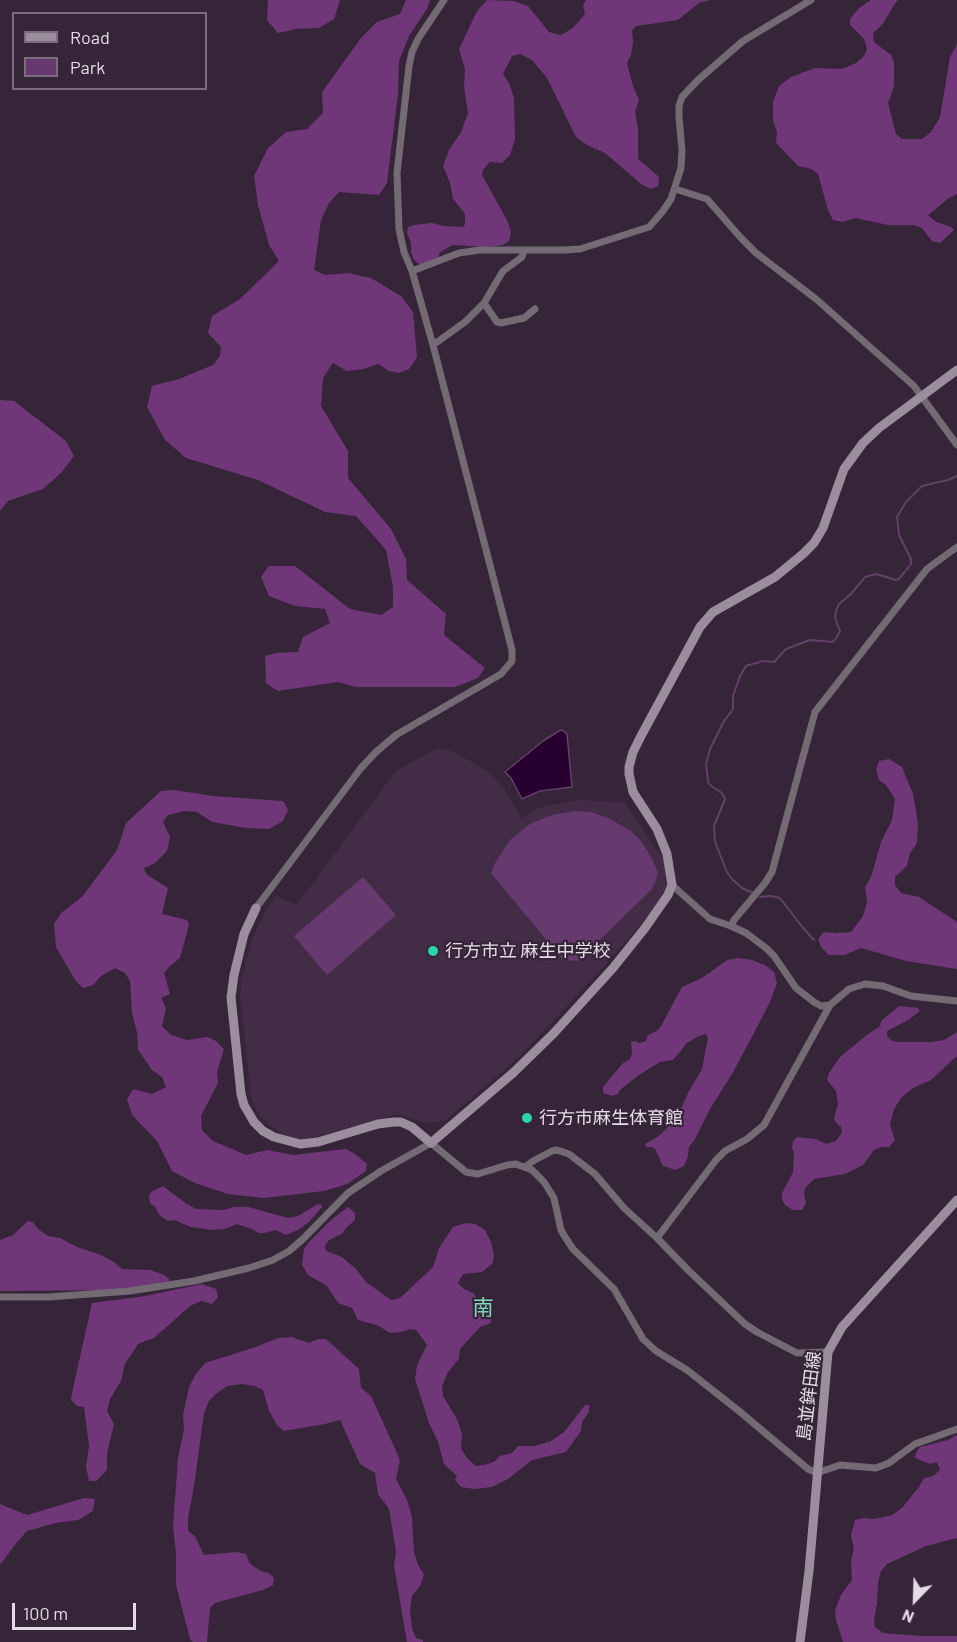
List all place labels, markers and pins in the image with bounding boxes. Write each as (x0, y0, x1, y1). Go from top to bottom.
place label: 行方市立 麻生中学校 (445, 940, 611, 962)
marker: 行方市立 麻生中学校 (426, 944, 440, 958)
place label: 行方市麻生体育館 (539, 1107, 683, 1129)
marker: 行方市麻生体育館 (520, 1111, 534, 1125)

